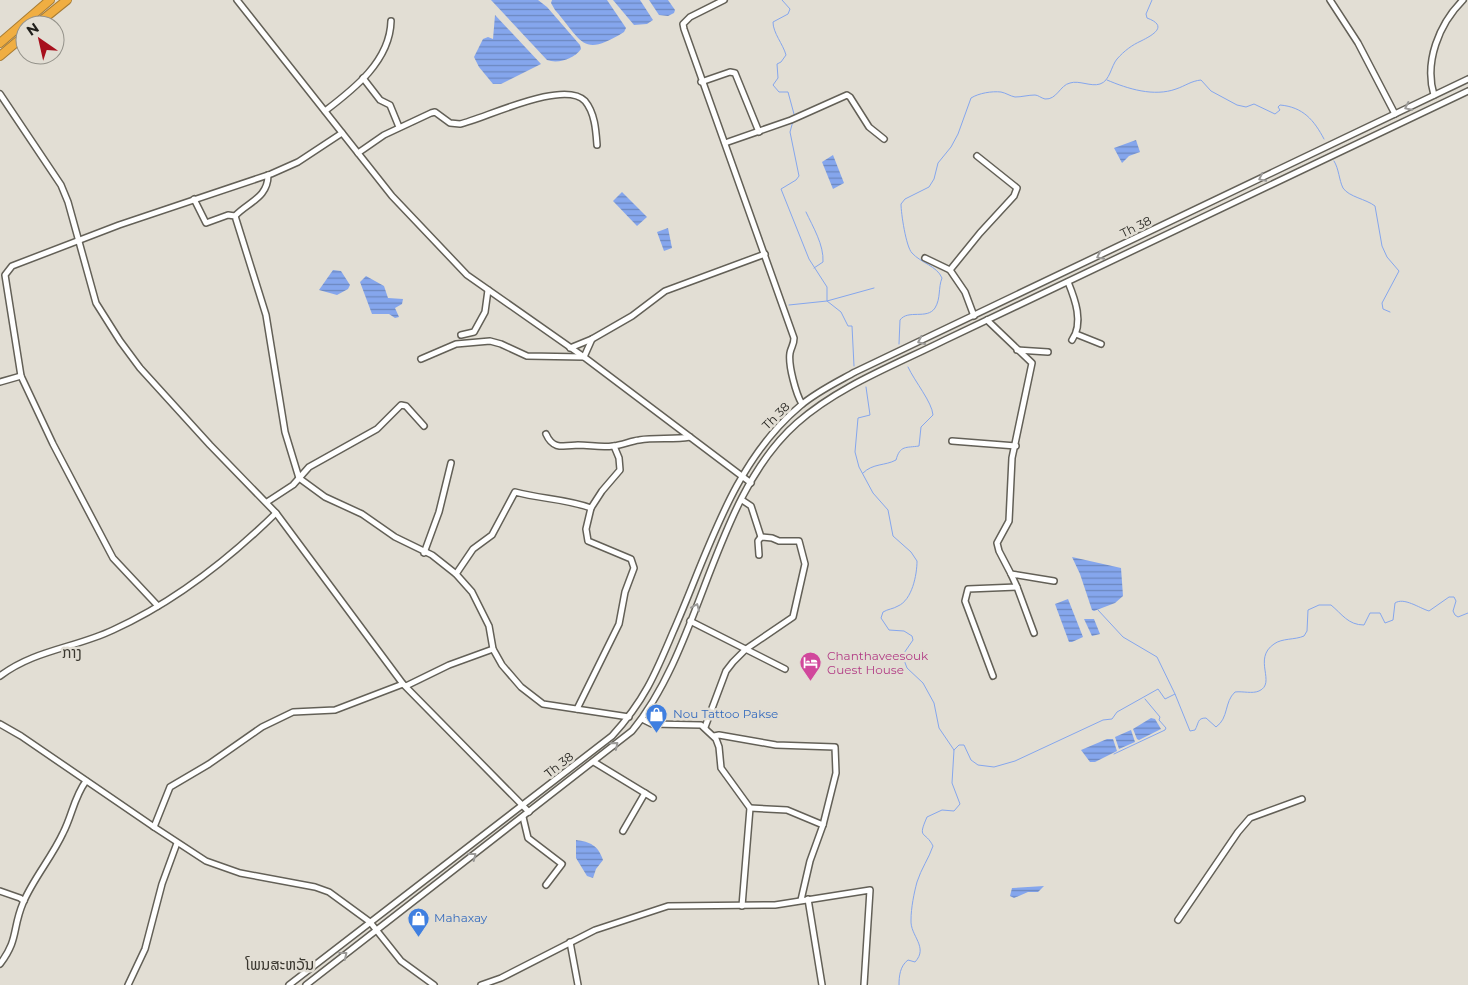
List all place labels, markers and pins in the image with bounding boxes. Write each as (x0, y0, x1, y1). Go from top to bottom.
place label: Chanthaveesouk Guest House (827, 648, 929, 677)
hotel icon: Chanthaveesouk Guest House (799, 651, 823, 682)
shop icon: Nou Tattoo Pakse (645, 702, 669, 733)
place label: Nou Tattoo Pakse (673, 706, 778, 721)
shop icon: Mahaxay (406, 906, 430, 937)
place label: Mahaxay (434, 910, 488, 925)

